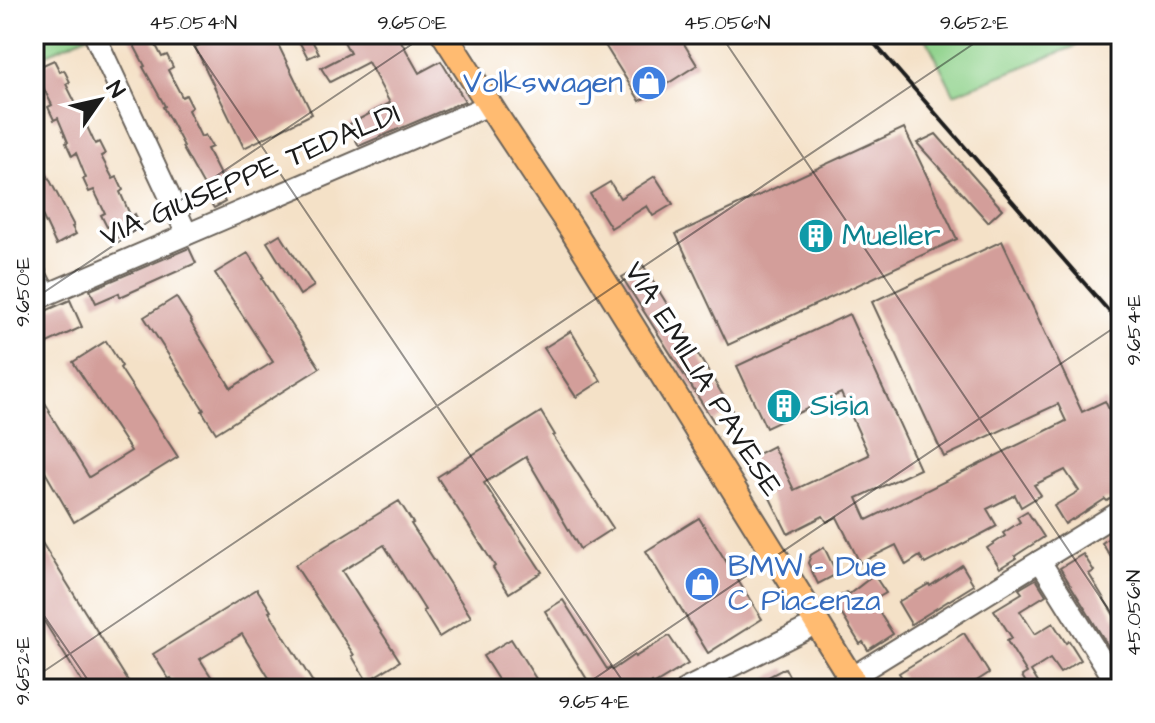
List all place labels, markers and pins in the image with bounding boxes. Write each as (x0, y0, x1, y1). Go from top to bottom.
place label: Volkswagen (463, 62, 623, 105)
shop icon: Volkswagen (630, 64, 668, 102)
place label: Mueller (842, 215, 941, 257)
building icon: Mueller (797, 217, 835, 255)
place label: Sisia (810, 385, 869, 427)
building icon: Sisia (765, 387, 803, 425)
place label: BMW - Due C Piacenza (728, 546, 887, 622)
shop icon: BMW - Due C Piacenza (683, 565, 721, 603)

